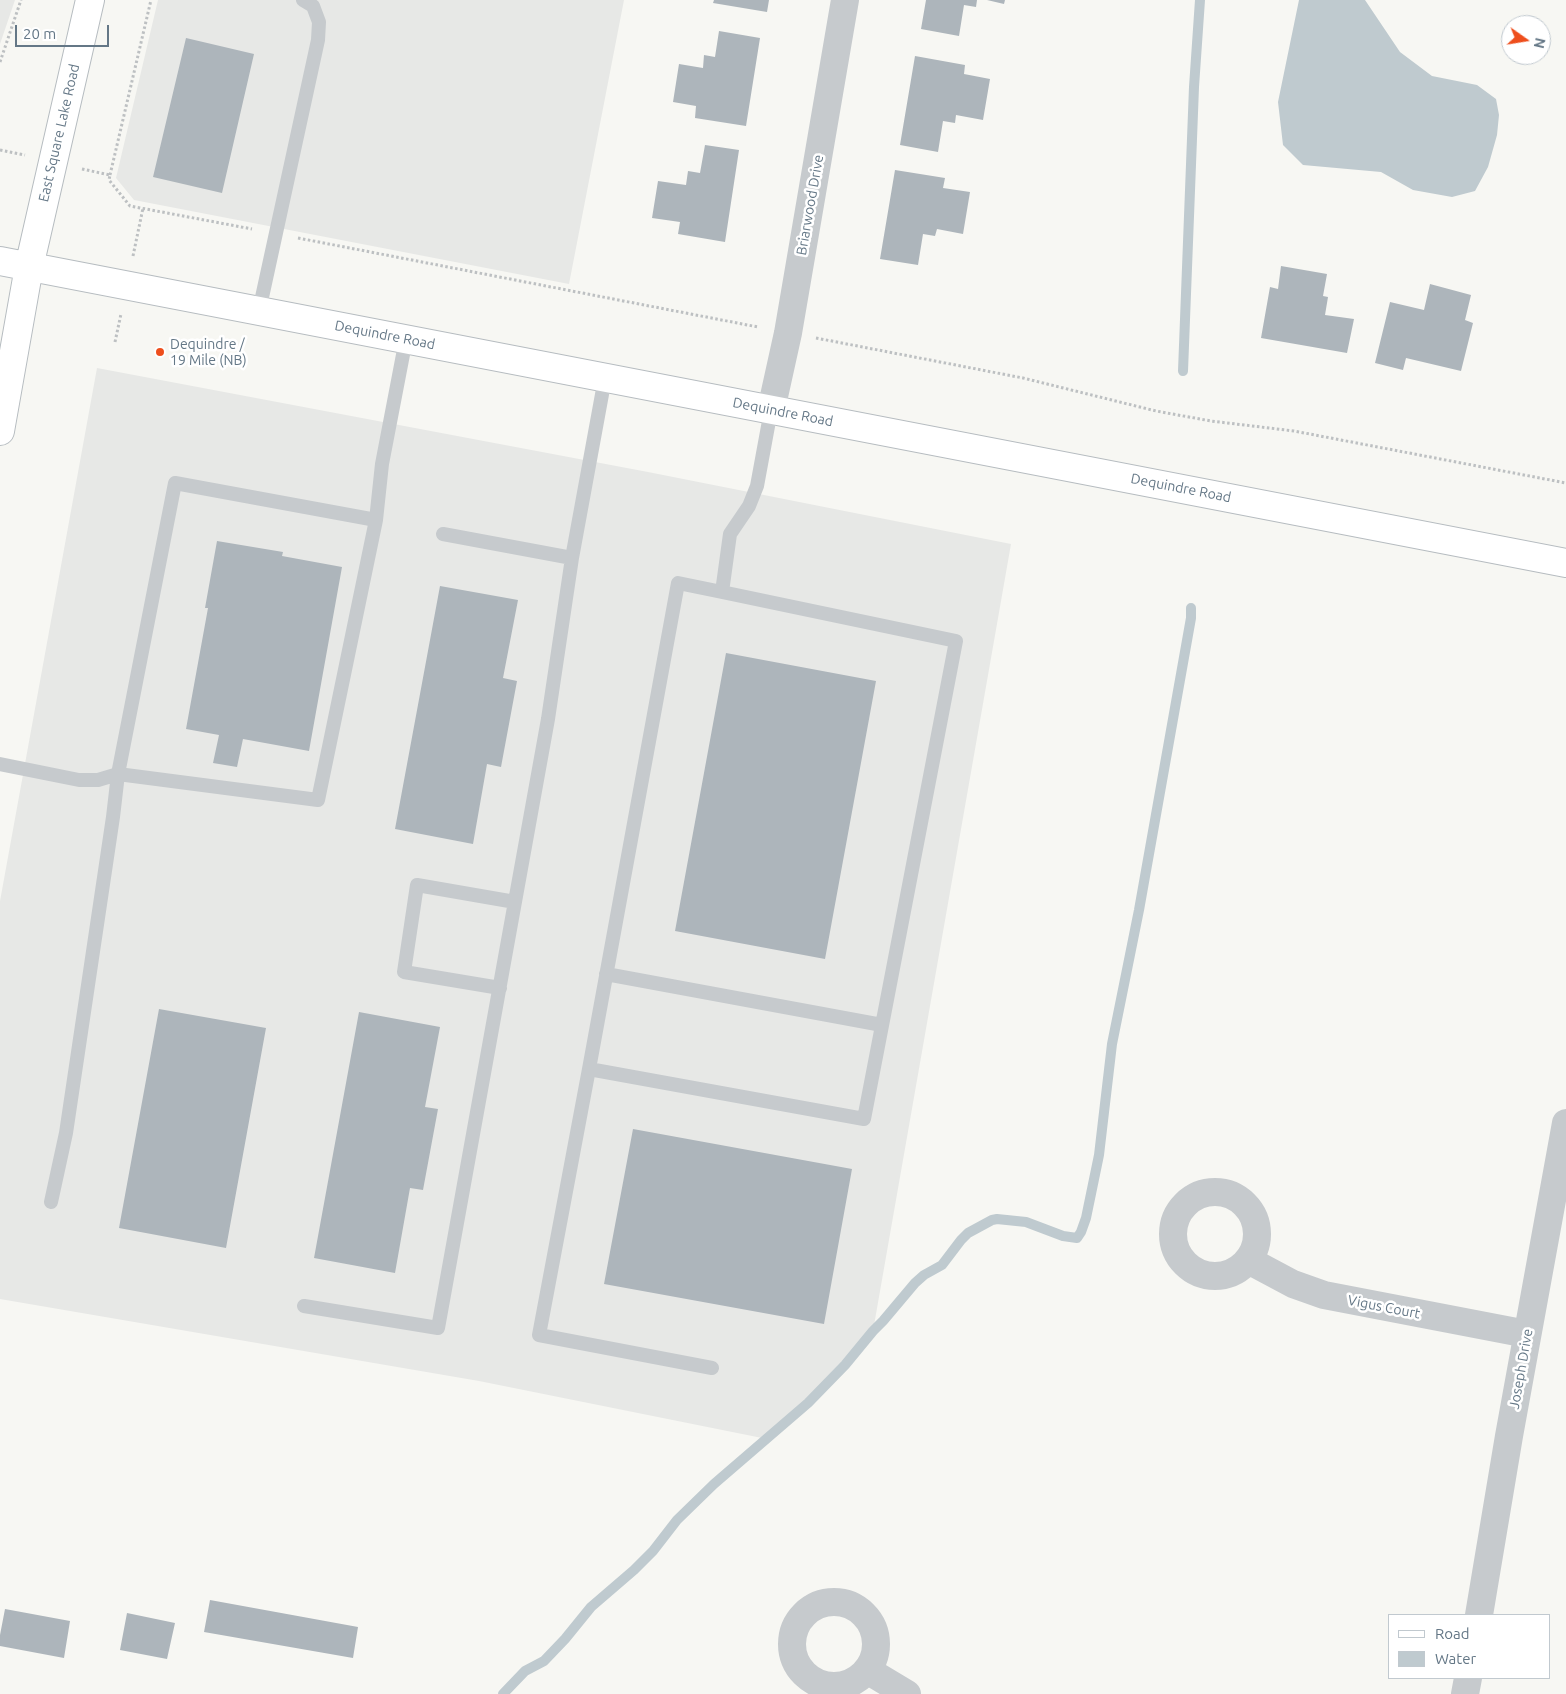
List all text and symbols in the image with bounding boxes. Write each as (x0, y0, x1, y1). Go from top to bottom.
scale bar (18, 15, 111, 47)
north arrow (1501, 15, 1551, 65)
text: 20 m (23, 25, 56, 42)
text: N (1531, 36, 1549, 50)
street label: East Square Lake Road (35, 62, 83, 204)
street label: Briarwood Drive (793, 153, 827, 257)
street label: Dequindre Road (333, 317, 437, 353)
place label: Dequindre / 19 Mile (NB) (170, 336, 247, 368)
marker: Dequindre / 19 Mile (NB) (154, 346, 166, 358)
street label: Dequindre Road (731, 394, 835, 430)
street label: Dequindre Road (1129, 470, 1233, 506)
street label: Vigus Court (1346, 1292, 1422, 1322)
street label: Joseph Drive (1506, 1327, 1536, 1411)
legend (1388, 1614, 1551, 1679)
text: Road (1435, 1625, 1470, 1642)
text: Water (1435, 1650, 1476, 1667)

